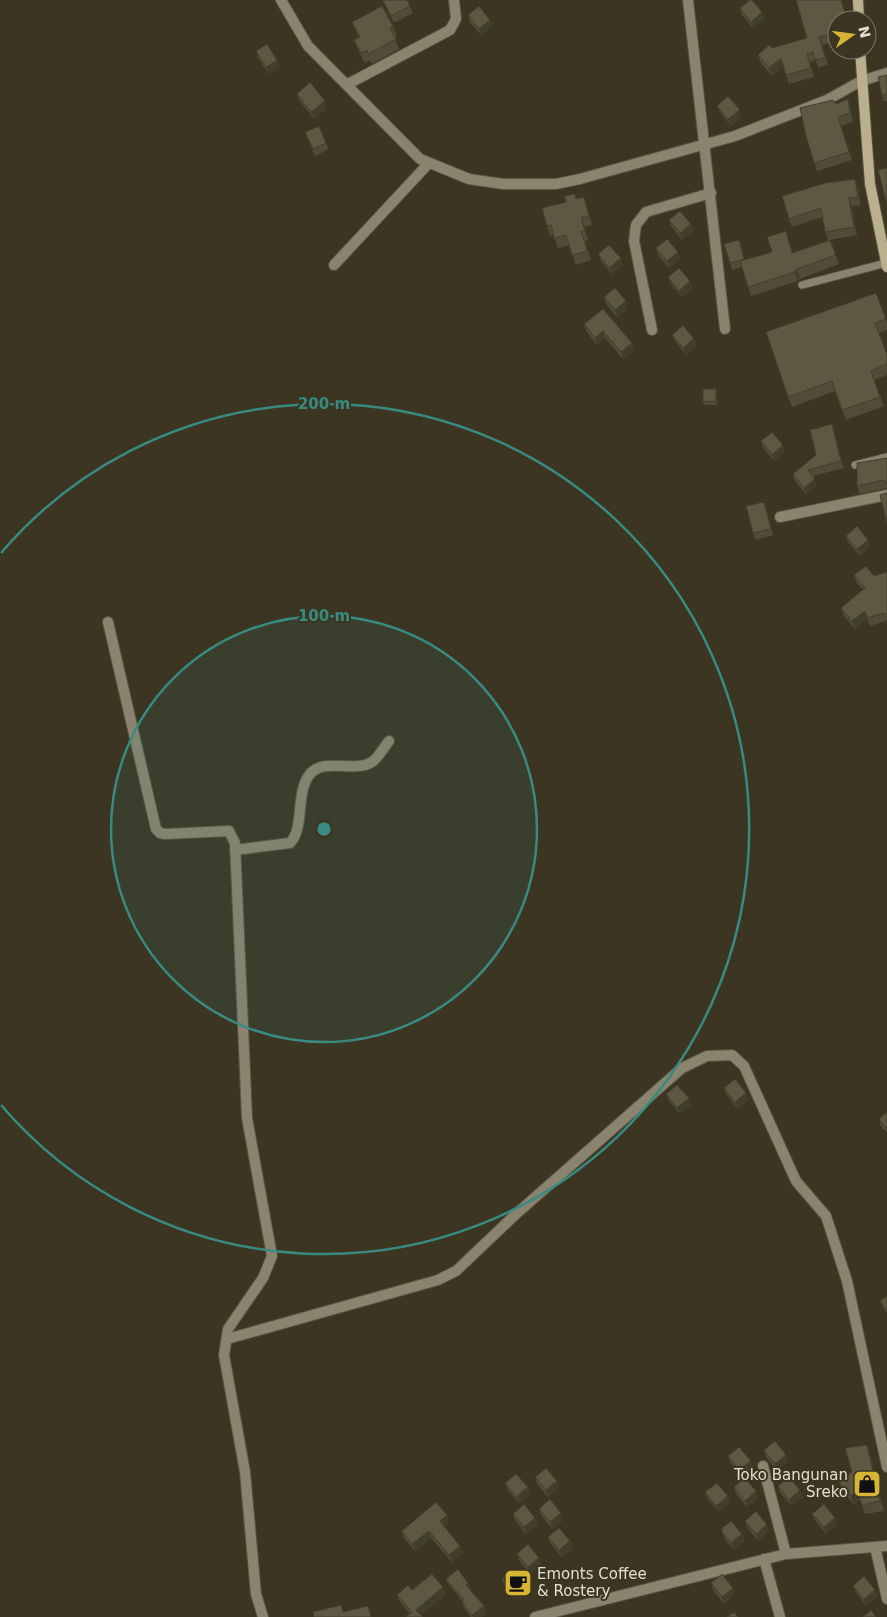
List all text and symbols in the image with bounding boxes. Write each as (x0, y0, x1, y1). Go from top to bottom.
north arrow (827, 10, 877, 60)
text: N (855, 24, 874, 39)
text: 200 m (298, 395, 350, 413)
text: 100 m (298, 607, 350, 625)
centre of rings (315, 820, 333, 838)
place label: Toko Bangunan Sreko (733, 1466, 848, 1501)
shop icon: Toko Bangunan Sreko (852, 1469, 882, 1499)
place label: Emonts Coffee & Rostery (537, 1565, 647, 1600)
cafe icon: Emonts Coffee & Rostery (503, 1568, 533, 1598)

